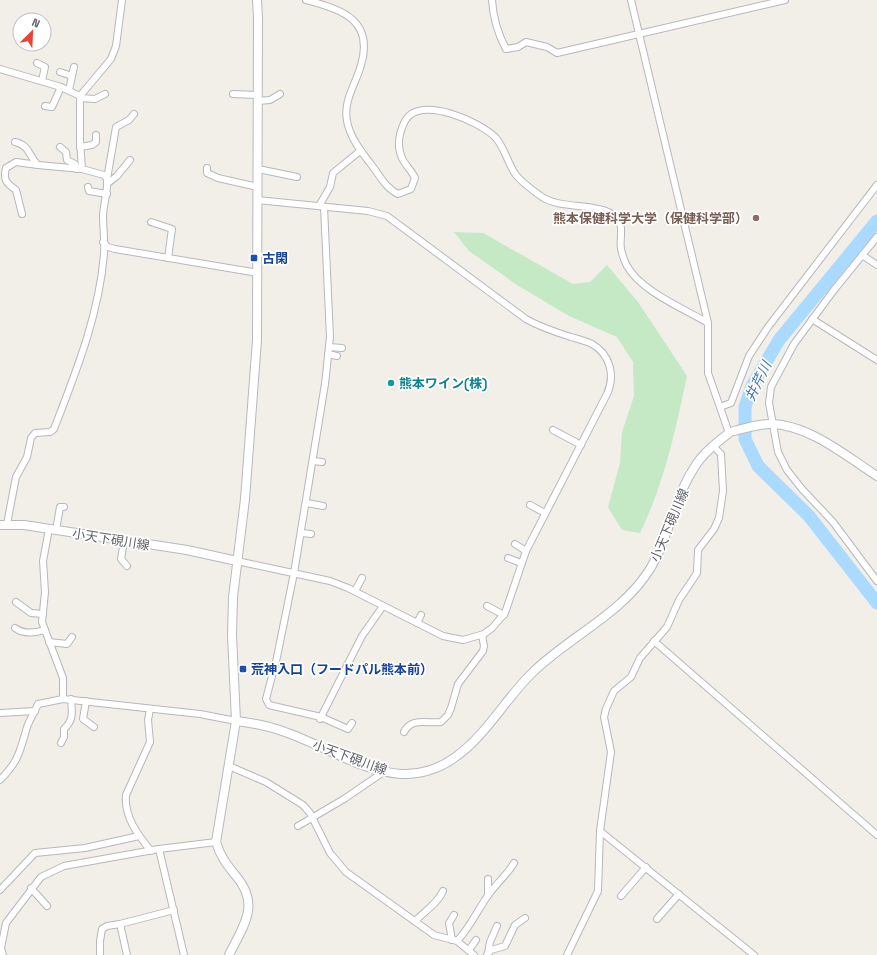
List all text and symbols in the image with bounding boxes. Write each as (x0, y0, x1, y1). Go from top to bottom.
north arrow (12, 12, 52, 52)
text: N (30, 15, 42, 31)
place label: 熊本保健科学大学（保健科学部） (553, 210, 748, 227)
marker: 熊本保健科学大学（保健科学部） (751, 213, 761, 223)
place label: 古閑 (262, 250, 288, 267)
marker: 古閑 (249, 253, 259, 263)
water label: 井芹川 (741, 356, 776, 404)
place label: 熊本ワイン(株) (399, 375, 487, 392)
marker: 熊本ワイン(株) (386, 378, 396, 388)
street label: 小天下硯川線 (646, 486, 693, 564)
street label: 小天下硯川線 (71, 525, 151, 554)
place label: 荒神入口（フードパル熊本前） (251, 661, 433, 678)
marker: 荒神入口（フードパル熊本前） (238, 664, 248, 674)
street label: 小天下硯川線 (310, 736, 389, 779)

